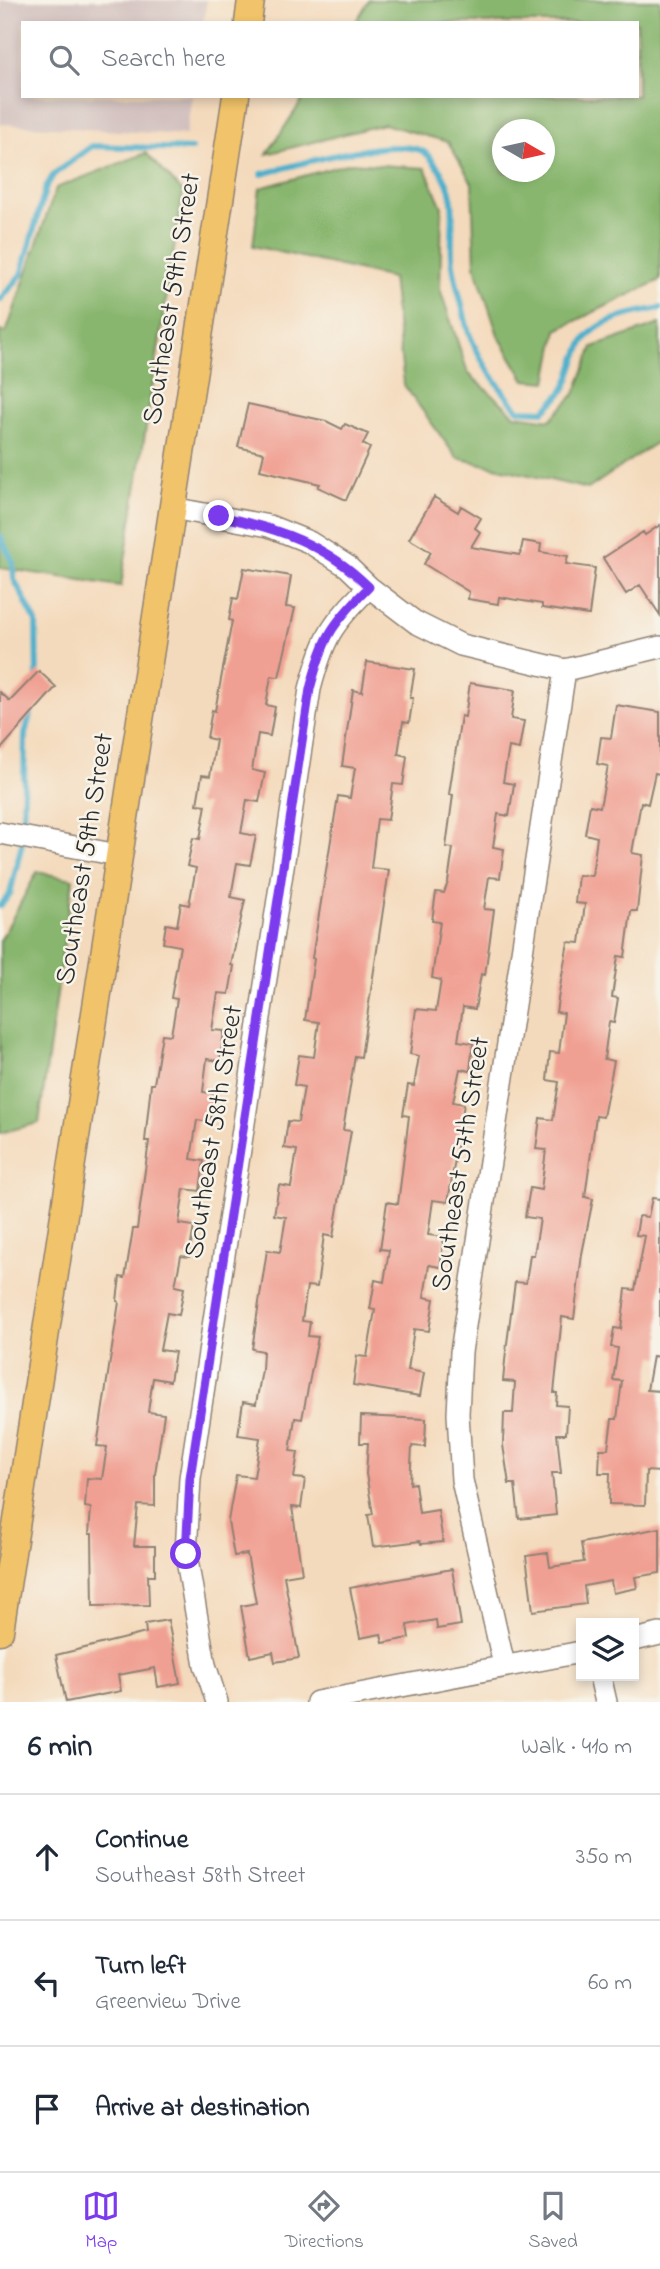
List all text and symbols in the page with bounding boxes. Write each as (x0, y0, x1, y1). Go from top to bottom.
search box (21, 21, 639, 98)
icon: search (45, 41, 83, 79)
text: Search here (101, 41, 226, 79)
north arrow (492, 119, 555, 182)
street label: Southeast 59th Street (133, 170, 213, 428)
route end (203, 500, 234, 531)
street label: Southeast 59th Street (46, 730, 126, 988)
street label: Southeast 58th Street (175, 1002, 255, 1262)
street label: Southeast 57th Street (422, 1034, 502, 1294)
route start (170, 1538, 201, 1569)
map controls (576, 1618, 639, 1681)
button: layers (576, 1618, 639, 1681)
text: 6 min (28, 1726, 92, 1770)
text: Walk · 410 m (521, 1731, 632, 1764)
text: Continue (95, 1822, 188, 1860)
icon: ahead (28, 1838, 66, 1876)
text: 350 m (576, 1841, 632, 1874)
text: Southeast 58th Street (95, 1860, 306, 1893)
text: Turn left (95, 1948, 186, 1986)
icon: left (28, 1964, 66, 2002)
text: 60 m (588, 1967, 632, 2000)
text: Greenview Drive (95, 1986, 241, 2019)
icon: arrive (28, 2090, 66, 2128)
text: Arrive at destination (95, 2090, 310, 2128)
tab: Map (82, 2187, 120, 2256)
tab: Directions (285, 2187, 364, 2256)
tab: Saved (528, 2187, 578, 2256)

